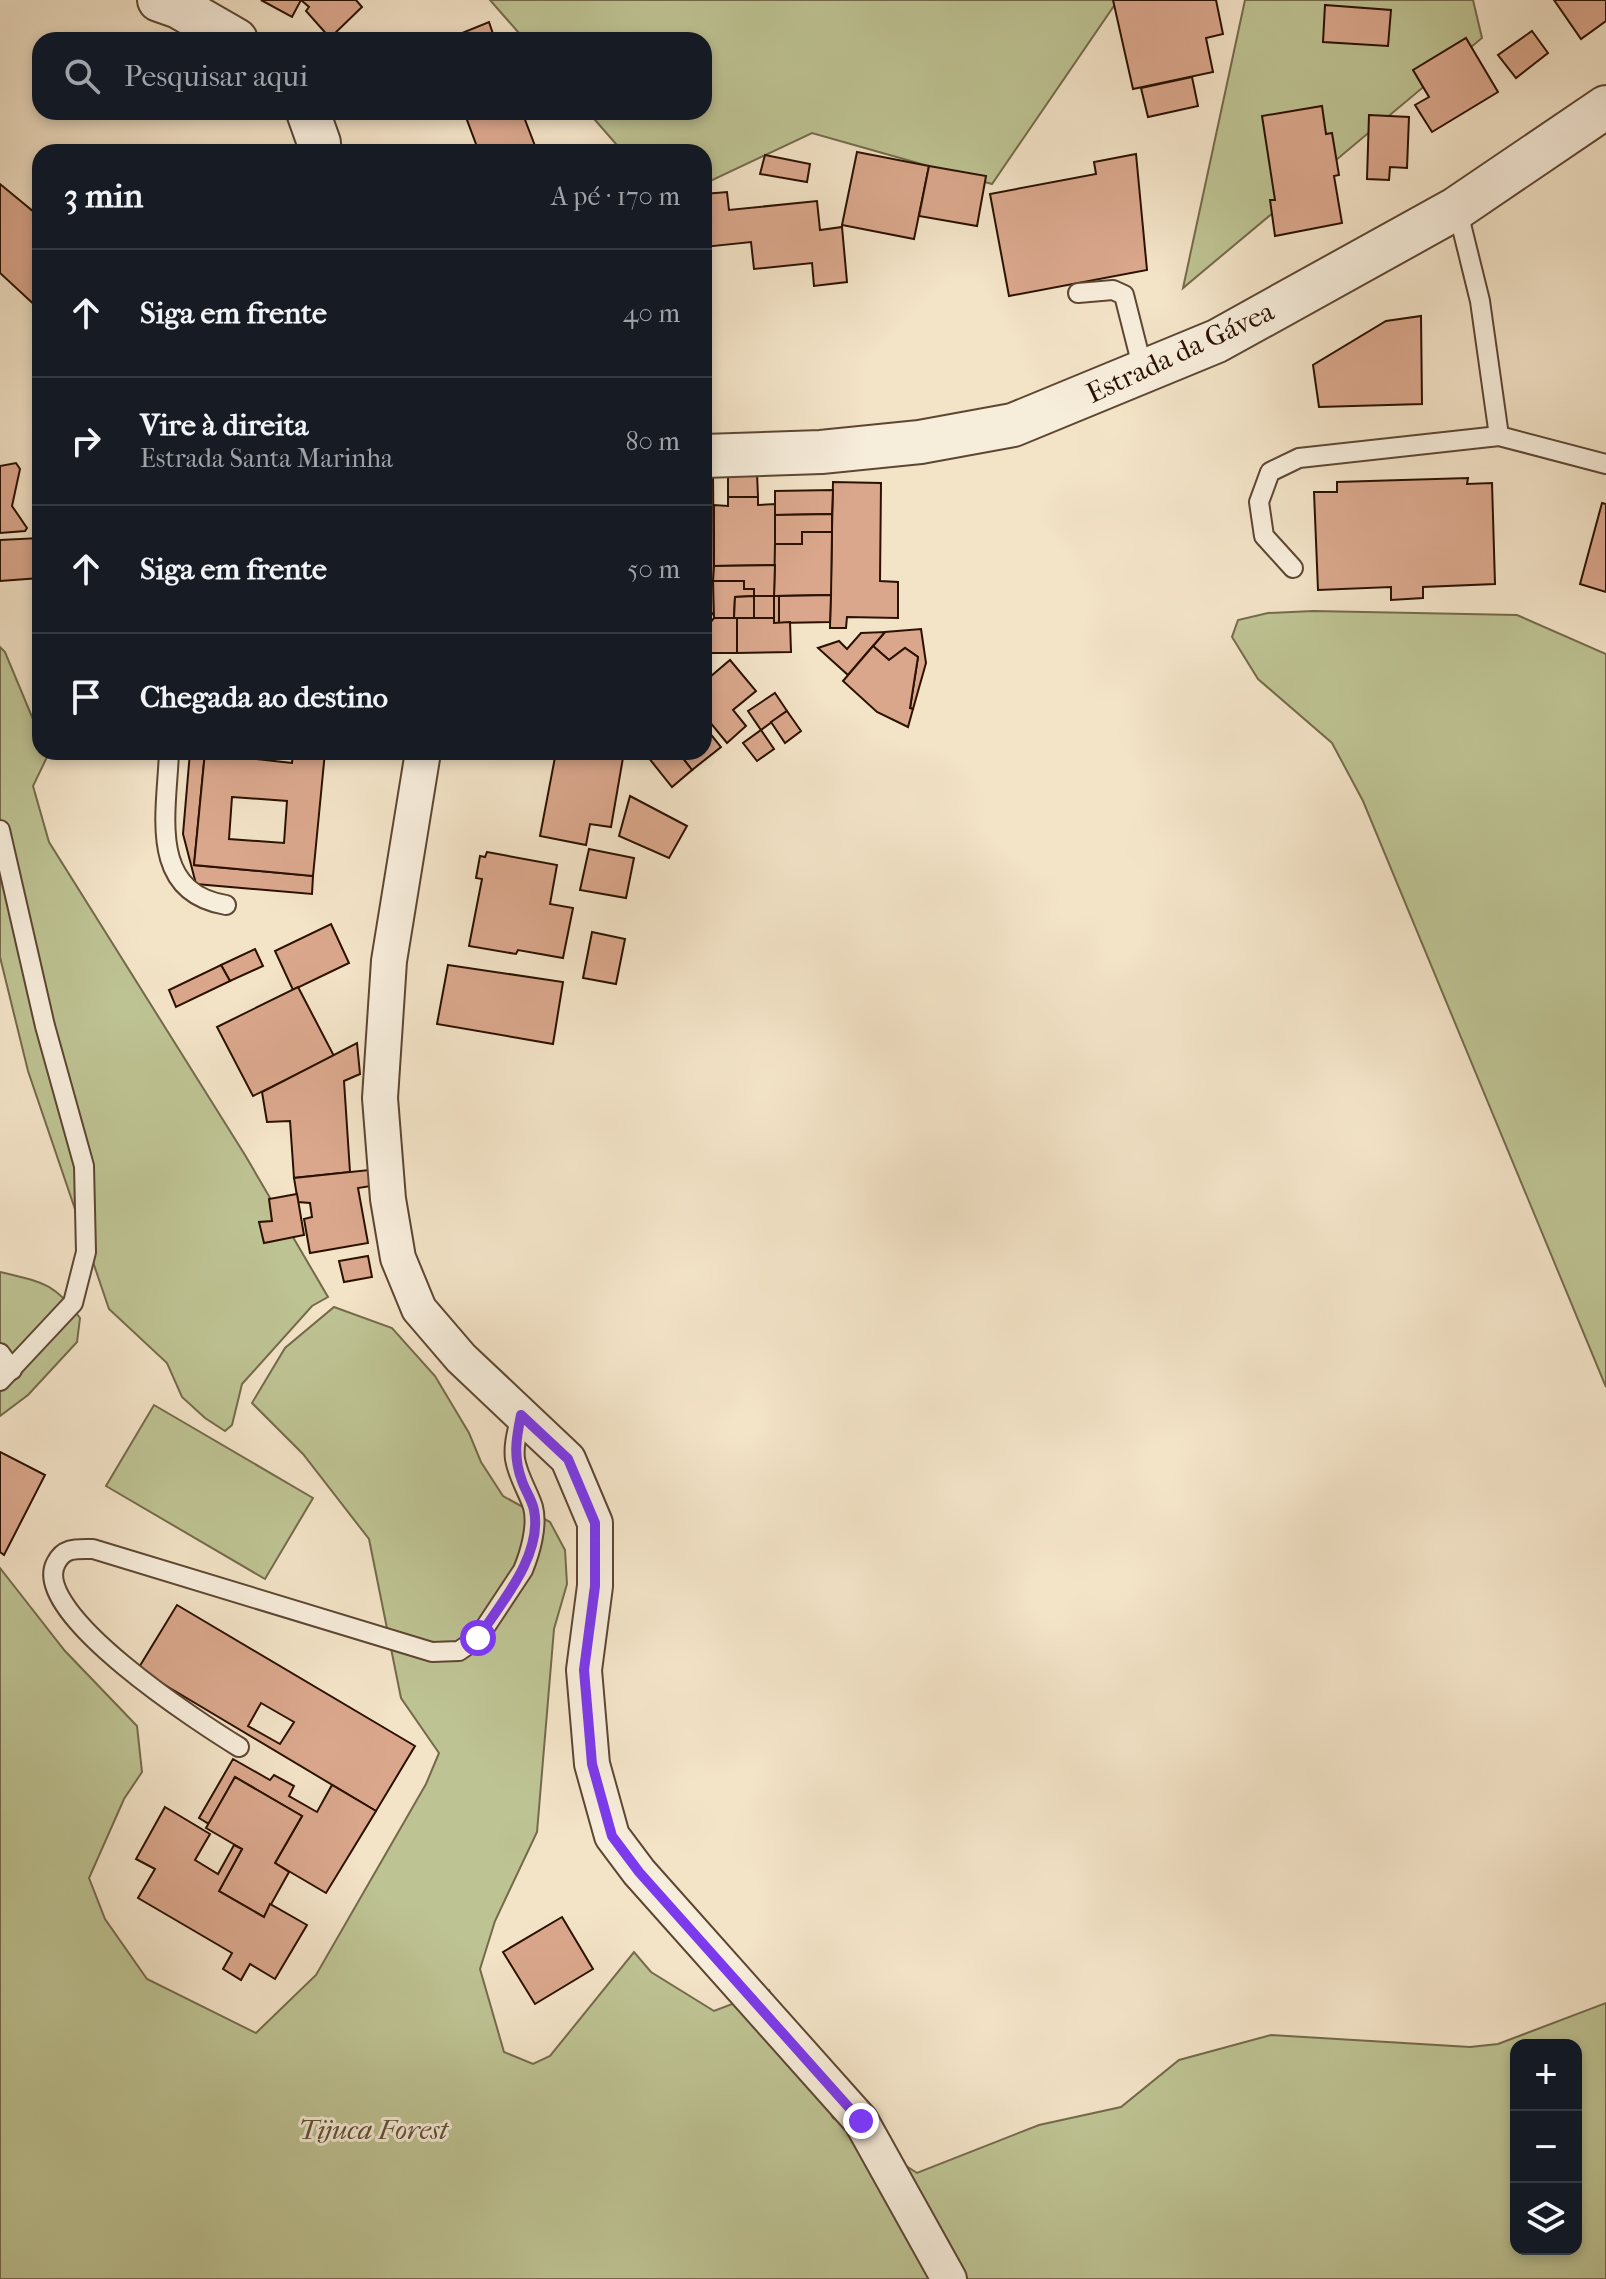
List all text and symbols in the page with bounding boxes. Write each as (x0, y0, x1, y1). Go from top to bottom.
search box (32, 32, 712, 120)
icon: search (60, 54, 104, 98)
text: Pesquisar aqui (124, 59, 308, 94)
text: 3 min (64, 176, 143, 216)
text: A pé · 170 m (551, 181, 680, 212)
icon: ahead (64, 291, 108, 335)
street label: Estrada da Gávea (1081, 294, 1280, 410)
text: Siga em frente (140, 296, 327, 331)
text: 40 m (623, 298, 680, 329)
text: Vire à direita (140, 408, 308, 443)
icon: right (64, 419, 108, 463)
text: 80 m (625, 426, 680, 457)
text: Estrada Santa Marinha (140, 443, 393, 474)
icon: ahead (64, 547, 108, 591)
text: Siga em frente (140, 552, 327, 587)
text: 50 m (627, 554, 680, 585)
icon: arrive (64, 675, 108, 719)
text: Chegada ao destino (140, 680, 388, 715)
route start (460, 1620, 496, 1656)
map controls (1510, 2039, 1582, 2255)
button: + (1510, 2039, 1582, 2111)
route end (843, 2103, 879, 2139)
button: − (1510, 2111, 1582, 2183)
park label: Tijuca Forest (298, 2113, 449, 2146)
button: layers (1510, 2183, 1582, 2255)

